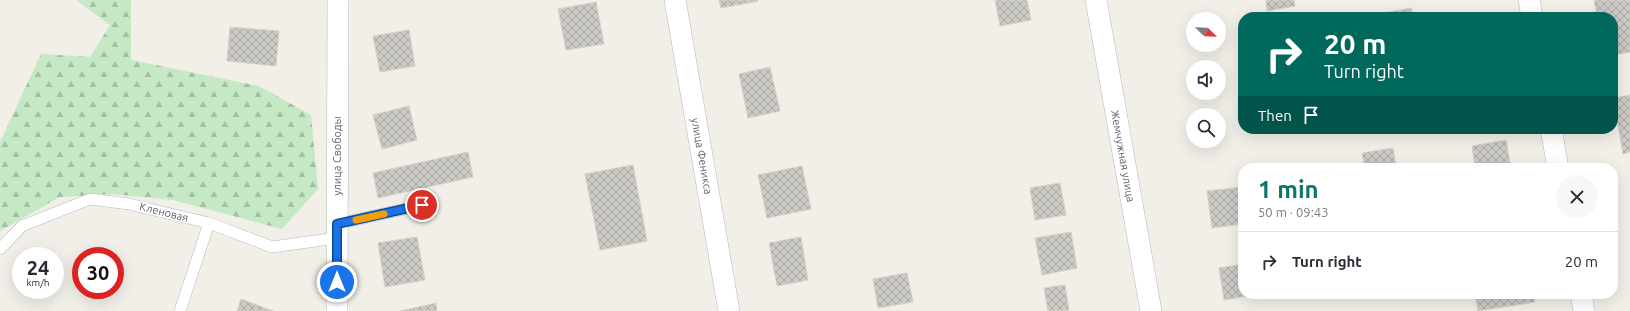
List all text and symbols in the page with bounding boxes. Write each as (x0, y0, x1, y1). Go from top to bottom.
north arrow (1186, 12, 1226, 52)
map controls (1186, 12, 1226, 148)
icon: right (1258, 28, 1310, 80)
text: 20 m (1324, 28, 1386, 59)
button: sound (1186, 60, 1226, 100)
text: Turn right (1324, 61, 1404, 81)
icon: arrive (1300, 104, 1322, 126)
text: Then (1258, 107, 1292, 124)
button: search (1186, 108, 1226, 148)
street label: Жемчужная улица (1109, 109, 1137, 203)
street label: улица Свободы (331, 116, 343, 196)
street label: улица Феникса (689, 117, 715, 195)
text: 1 min (1258, 176, 1319, 203)
button: close (1556, 176, 1598, 218)
pin (405, 188, 439, 222)
icon: arrive (411, 194, 433, 216)
street label: Кленовая (138, 200, 190, 224)
text: 50 m · 09:43 (1258, 205, 1329, 219)
speed limit sign: 30 (72, 247, 124, 299)
icon: right (1258, 251, 1280, 273)
text: Turn right (1292, 253, 1362, 270)
text: 20 m (1565, 253, 1598, 270)
text: 24 (27, 256, 49, 279)
position arrow (316, 261, 358, 303)
text: km/h (26, 277, 50, 288)

